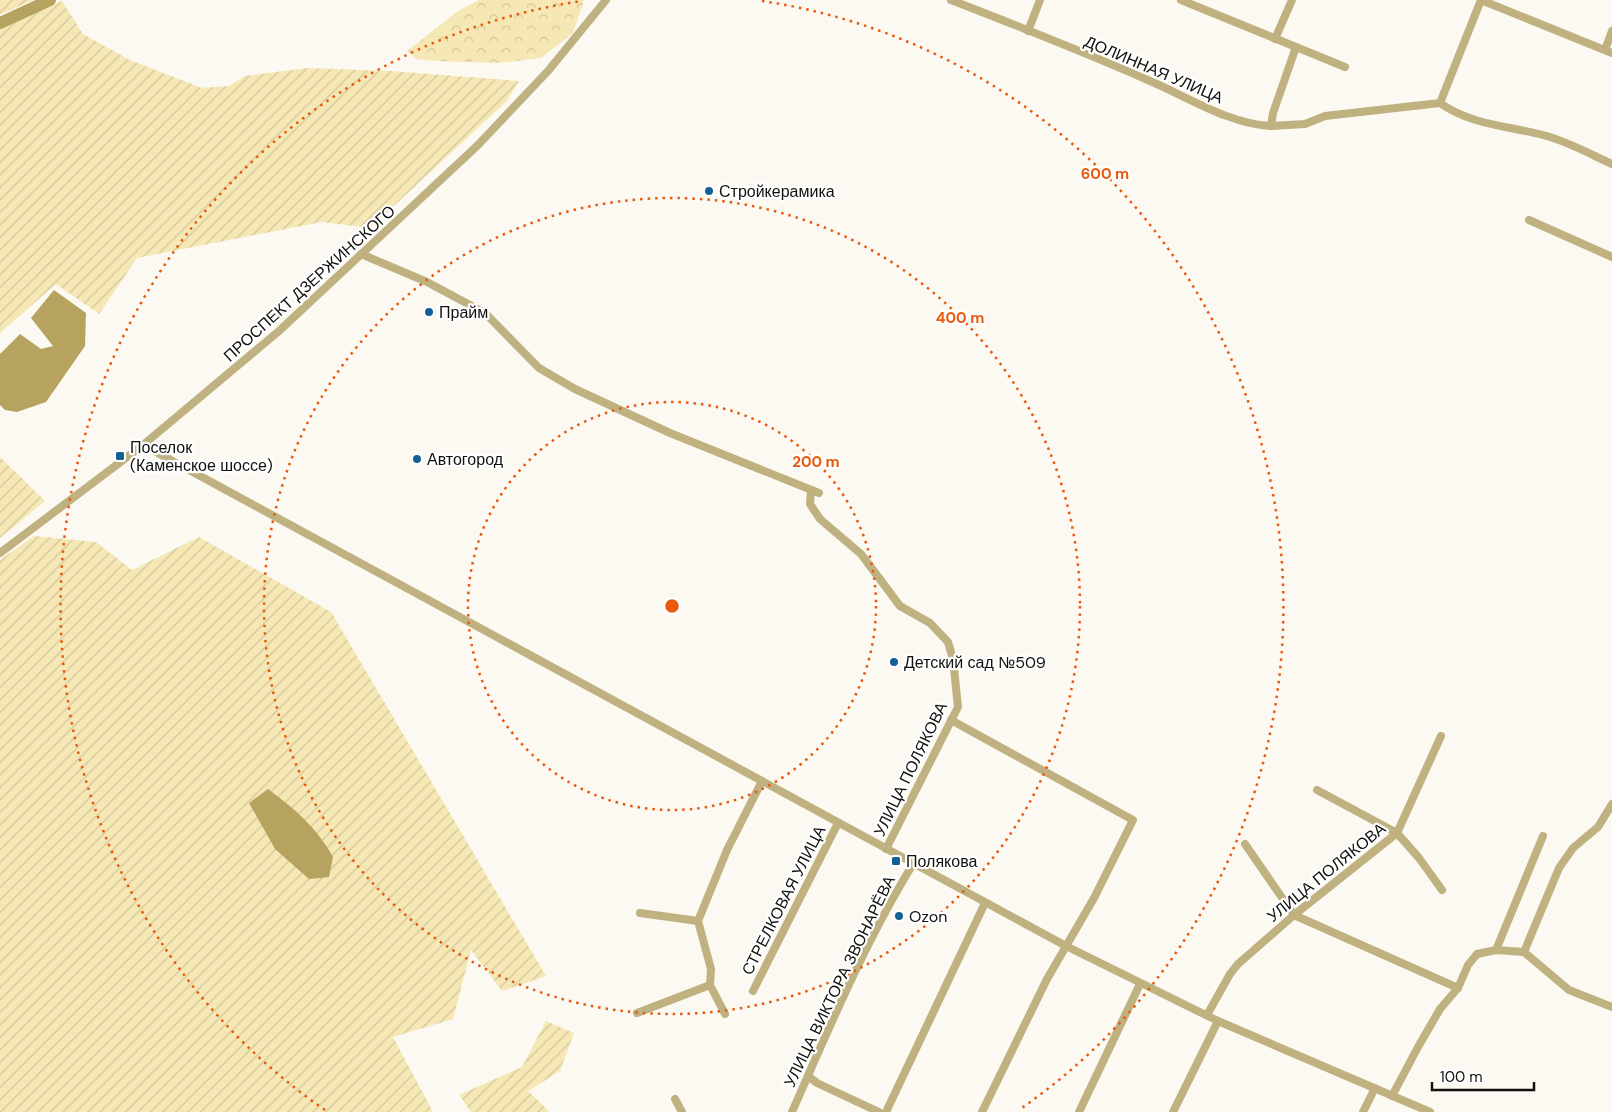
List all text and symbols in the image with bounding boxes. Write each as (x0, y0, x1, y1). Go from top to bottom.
street label: ДОЛИННАЯ УЛИЦА (1081, 31, 1227, 108)
text: 600 m (1081, 164, 1129, 184)
place label: Стройкерамика (719, 181, 835, 202)
marker: Стройкерамика (703, 185, 715, 197)
street label: ПРОСПЕКТ ДЗЕРЖИНСКОГО (219, 201, 400, 366)
place label: Прайм (439, 302, 488, 323)
marker: Прайм (423, 306, 435, 318)
text: 400 m (936, 308, 984, 328)
place label: Поселок (Каменское шоссе) (130, 437, 273, 476)
place label: Автогород (427, 449, 504, 470)
marker: Поселок (Каменское шоссе) (114, 450, 126, 462)
text: 200 m (792, 452, 840, 472)
marker: Автогород (411, 453, 423, 465)
centre of rings (663, 597, 681, 615)
place label: Детский сад №509 (904, 652, 1046, 673)
marker: Детский сад №509 (888, 656, 900, 668)
street label: УЛИЦА ПОЛЯКОВА (869, 698, 952, 840)
street label: УЛИЦА ПОЛЯКОВА (1263, 818, 1390, 927)
street label: СТРЕЛКОВАЯ УЛИЦА (737, 822, 830, 979)
place label: Полякова (906, 851, 977, 872)
marker: Полякова (890, 855, 902, 867)
street label: УЛИЦА ВИКТОРА ЗВОНАРЁВА (779, 872, 900, 1090)
place label: Ozon (909, 906, 947, 927)
marker: Ozon (893, 910, 905, 922)
scale bar (1432, 1060, 1534, 1092)
text: 100 m (1440, 1067, 1483, 1087)

